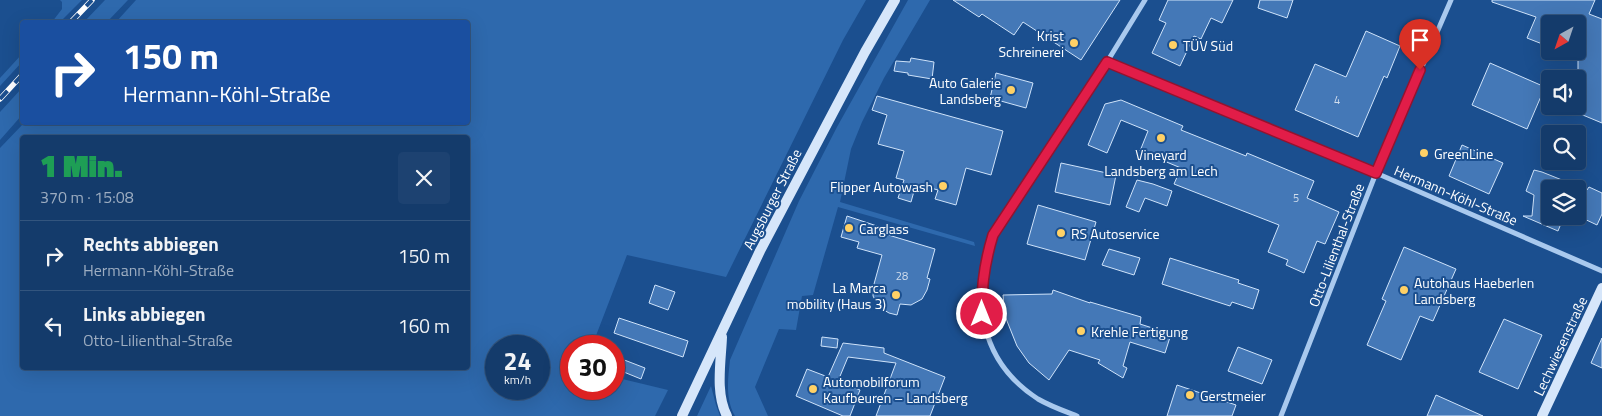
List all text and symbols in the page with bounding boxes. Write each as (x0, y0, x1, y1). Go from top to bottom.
north arrow (1541, 15, 1586, 60)
map controls (1541, 15, 1586, 225)
pin (1399, 19, 1441, 70)
place label: Krist Schreinerei (999, 25, 1064, 62)
icon: arrive (1406, 26, 1434, 54)
text: 150 m (123, 29, 219, 83)
place label: TÜV Süd (1183, 35, 1233, 56)
marker: Krist Schreinerei (1068, 37, 1080, 49)
marker: TÜV Süd (1167, 39, 1179, 51)
icon: right (40, 40, 105, 105)
button: sound (1541, 70, 1586, 115)
place label: Auto Galerie Landsberg (929, 72, 1001, 109)
text: Hermann-Köhl-Straße (123, 77, 331, 111)
marker: Auto Galerie Landsberg (1005, 84, 1017, 96)
house number: 4 (1334, 92, 1340, 108)
button: search (1541, 125, 1586, 170)
marker: Vineyard Landsberg am Lech (1155, 132, 1167, 144)
text: 1 Min. (40, 143, 123, 189)
place label: GreenLine (1434, 143, 1493, 164)
place label: Vineyard Landsberg am Lech (1104, 144, 1218, 181)
street label: Augsburger Straße (738, 145, 806, 253)
marker: GreenLine (1418, 147, 1430, 159)
button: close (398, 152, 450, 204)
street label: Hermann-Köhl-Straße (1391, 160, 1521, 230)
place label: Flipper Autowash (830, 176, 933, 197)
marker: Flipper Autowash (937, 180, 949, 192)
street label: Otto-Lilienthal-Straße (1303, 180, 1369, 310)
button: layers (1541, 180, 1586, 225)
text: 370 m · 15:08 (40, 185, 134, 209)
house number: 5 (1293, 190, 1299, 206)
place label: Carglass (859, 218, 909, 239)
marker: Carglass (843, 222, 855, 234)
place label: RS Autoservice (1071, 223, 1160, 244)
marker: RS Autoservice (1055, 227, 1067, 239)
text: Rechts abbiegen (83, 229, 219, 258)
text: 150 m (398, 241, 450, 270)
icon: right (40, 242, 68, 270)
text: Hermann-Köhl-Straße (83, 258, 234, 282)
house number: 28 (896, 268, 908, 284)
place label: Autohaus Haeberlen Landsberg (1414, 272, 1534, 309)
place label: La Marca mobility (Haus 3) (787, 277, 886, 314)
marker: Autohaus Haeberlen Landsberg (1398, 284, 1410, 296)
position arrow (955, 287, 1007, 339)
marker: La Marca mobility (Haus 3) (890, 289, 902, 301)
street label: Lechwiesenstraße (1528, 293, 1592, 399)
text: Links abbiegen (83, 299, 206, 328)
text: 160 m (398, 311, 450, 340)
icon: left (40, 312, 68, 340)
place label: Krehle Fertigung (1091, 321, 1188, 342)
marker: Krehle Fertigung (1075, 325, 1087, 337)
text: Otto-Lilienthal-Straße (83, 328, 233, 352)
speed limit sign: 30 (560, 335, 625, 400)
text: 24 (503, 342, 532, 380)
text: km/h (504, 370, 531, 389)
place label: Automobilforum Kaufbeuren – Landsberg (823, 371, 968, 408)
marker: Automobilforum Kaufbeuren – Landsberg (807, 383, 819, 395)
place label: Gerstmeier (1200, 385, 1266, 406)
marker: Gerstmeier (1184, 389, 1196, 401)

